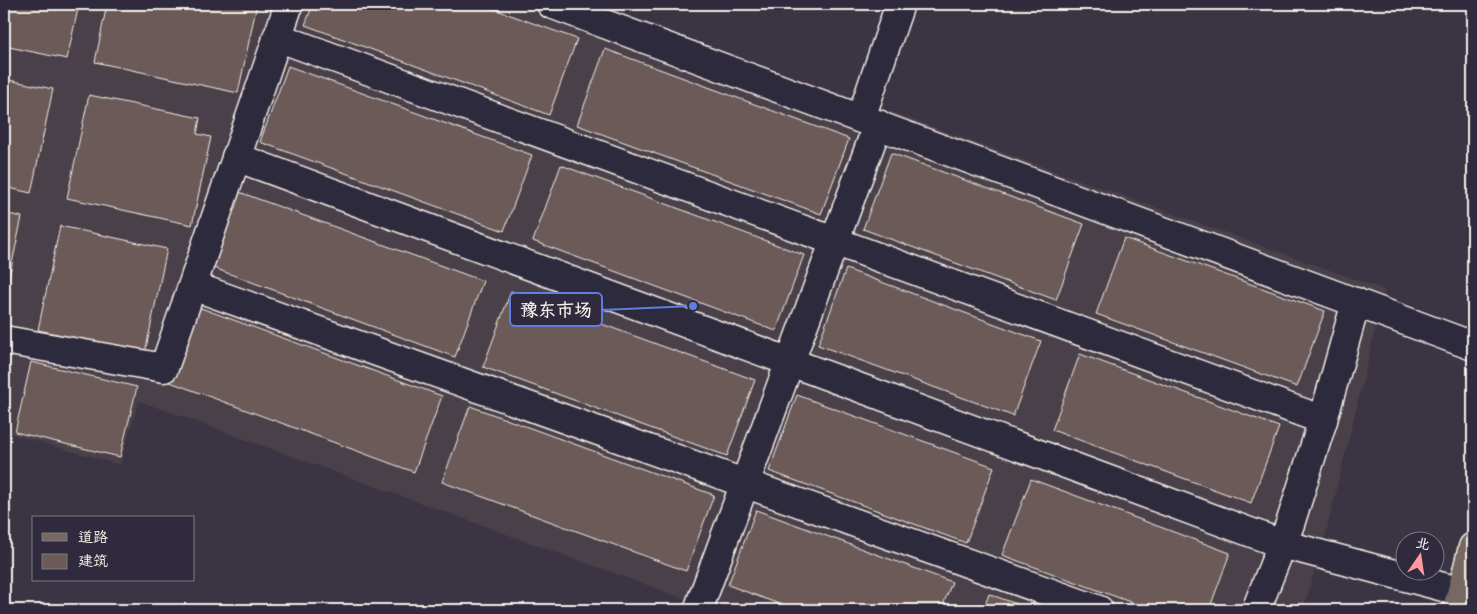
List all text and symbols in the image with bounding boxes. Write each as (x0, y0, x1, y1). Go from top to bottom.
callout: 豫东市场 (510, 293, 602, 326)
text: 豫东市场 (520, 300, 592, 325)
legend (32, 516, 195, 582)
text: 道路 (78, 528, 108, 550)
north arrow (1394, 532, 1444, 582)
text: 北 (1413, 534, 1432, 557)
text: 建筑 (78, 552, 108, 574)

